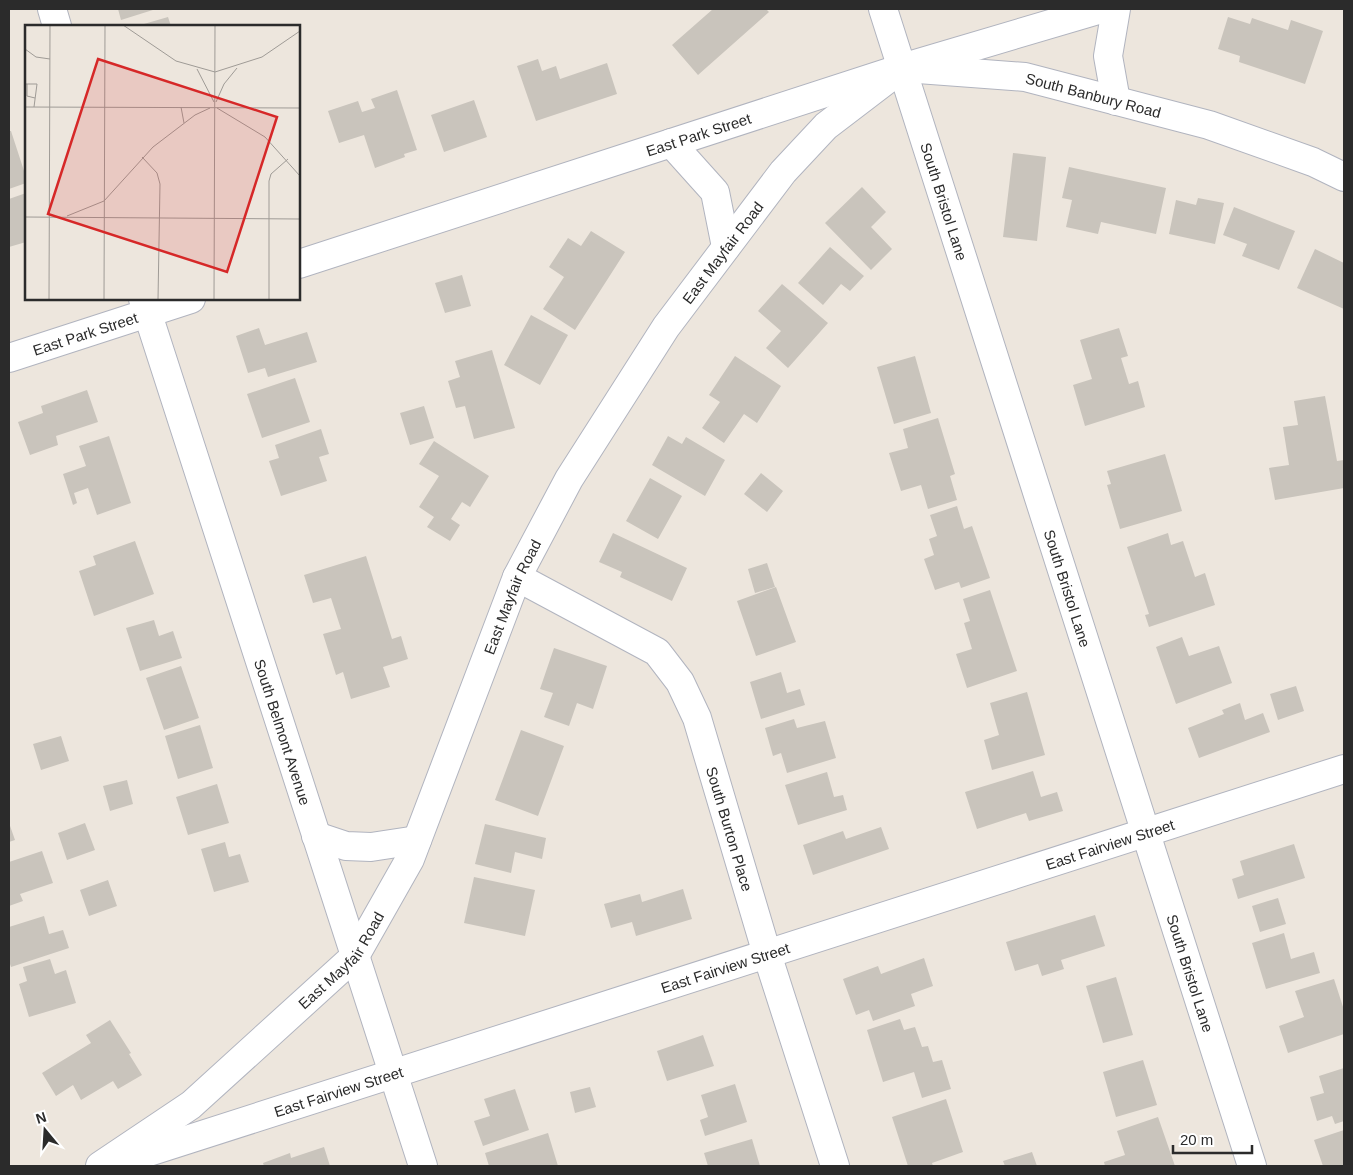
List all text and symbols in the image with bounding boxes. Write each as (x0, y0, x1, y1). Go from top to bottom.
inset map (25, 25, 300, 300)
street label: South Banbury Road (1024, 69, 1163, 121)
street label: East Park Street (644, 109, 754, 159)
street label: South Bristol Lane (918, 140, 971, 262)
street label: East Mayfair Road (678, 198, 766, 307)
street label: East Park Street (31, 308, 140, 358)
street label: South Bristol Lane (1041, 527, 1094, 649)
street label: East Mayfair Road (480, 536, 544, 657)
street label: South Belmont Avenue (251, 657, 314, 807)
street label: South Burton Place (703, 764, 756, 893)
street label: East Fairview Street (1043, 815, 1177, 873)
street label: East Mayfair Road (295, 909, 387, 1012)
street label: South Bristol Lane (1164, 912, 1217, 1034)
street label: East Fairview Street (658, 939, 792, 996)
street label: East Fairview Street (272, 1062, 406, 1120)
north arrow (20, 1105, 70, 1155)
text: N (34, 1108, 48, 1127)
scale bar (1173, 1122, 1252, 1154)
text: 20 m (1180, 1131, 1213, 1148)

